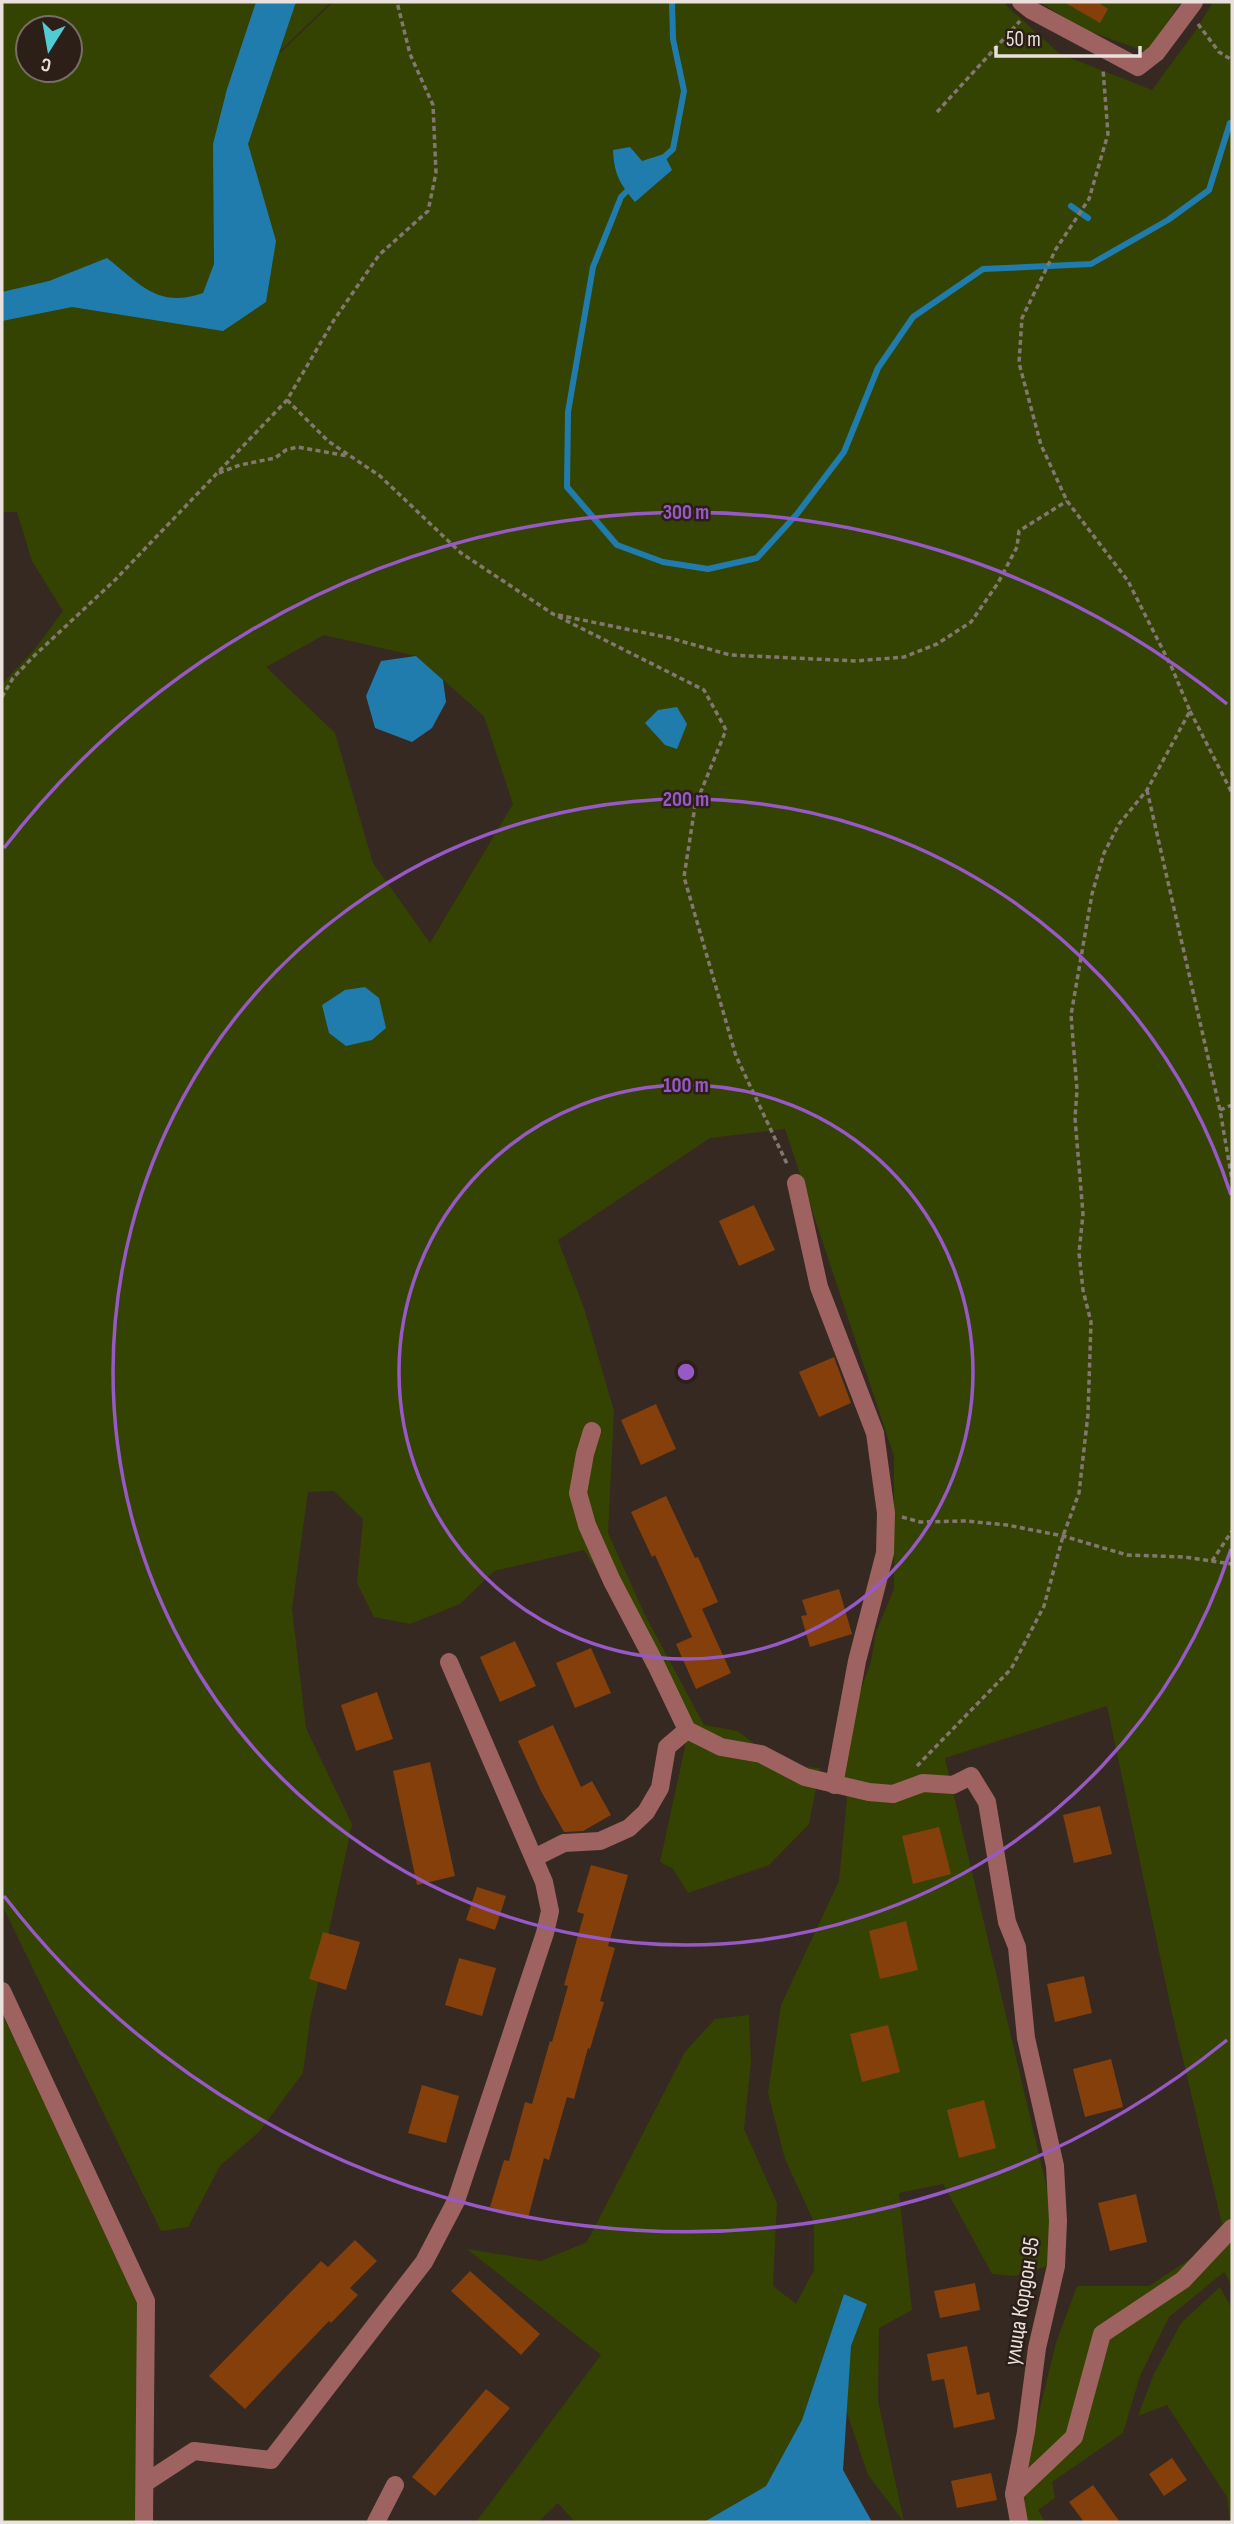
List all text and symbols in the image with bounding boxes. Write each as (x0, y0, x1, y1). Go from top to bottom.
north arrow (14, 14, 84, 84)
scale bar (996, 14, 1140, 58)
text: 50 m (1006, 27, 1041, 52)
text: С (39, 52, 53, 76)
text: 300 m (663, 500, 709, 525)
text: 200 m (663, 787, 709, 812)
text: 100 m (663, 1073, 709, 1098)
centre of rings (674, 1360, 698, 1384)
street label: улица Кордон 95 (998, 2235, 1046, 2367)

